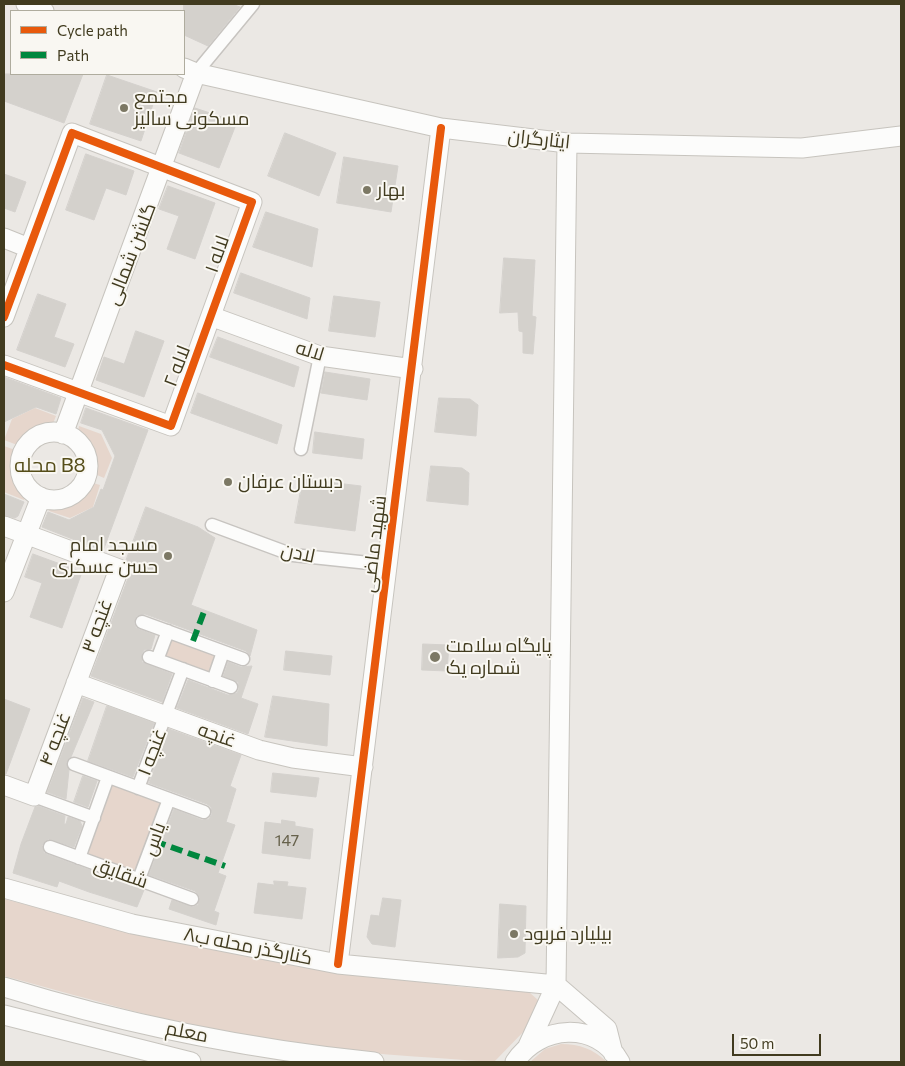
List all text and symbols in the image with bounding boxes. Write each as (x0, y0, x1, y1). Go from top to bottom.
legend (10, 10, 185, 75)
text: Cycle path (57, 21, 128, 39)
text: Path (57, 46, 89, 64)
place label: مجتمع مسکونی سالیز (134, 86, 249, 130)
marker: مجتمع مسکونی سالیز (118, 102, 130, 114)
street label: ایثارگران (507, 124, 571, 154)
place label: بهار (377, 179, 405, 201)
marker: بهار (361, 184, 373, 196)
street label: گلشن شمالی (101, 200, 161, 308)
street label: لاله ۱ (200, 232, 234, 276)
street label: لاله (293, 336, 327, 366)
street label: لاله ۲ (159, 342, 195, 390)
district label: محله B8 (14, 453, 86, 477)
place label: دبستان عرفان (238, 471, 343, 493)
marker: دبستان عرفان (222, 476, 234, 488)
street label: شهید ماضی (357, 494, 391, 594)
place label: مسجد امام حسن عسکری (52, 534, 158, 578)
street label: لادن (279, 538, 317, 568)
marker: مسجد امام حسن عسکری (162, 550, 174, 562)
street label: غنچه ۳ (77, 596, 117, 656)
place label: پایگاه سلامت شماره یک (446, 635, 552, 679)
marker: پایگاه سلامت شماره یک (428, 650, 442, 664)
street label: غنچه ۴ (34, 709, 76, 769)
street label: غنچه (195, 718, 239, 752)
street label: غنچه ۱ (133, 725, 171, 779)
street label: یاس (138, 819, 170, 859)
house number: 147 (275, 831, 299, 851)
street label: شقایق (91, 853, 151, 893)
street label: کنارگذر محله ب۸ (182, 922, 314, 970)
place label: بیلیارد فربود (524, 923, 612, 945)
marker: بیلیارد فربود (508, 928, 520, 940)
street label: معلم (164, 1017, 210, 1047)
scale bar (735, 1024, 824, 1056)
text: 50 m (740, 1034, 774, 1052)

